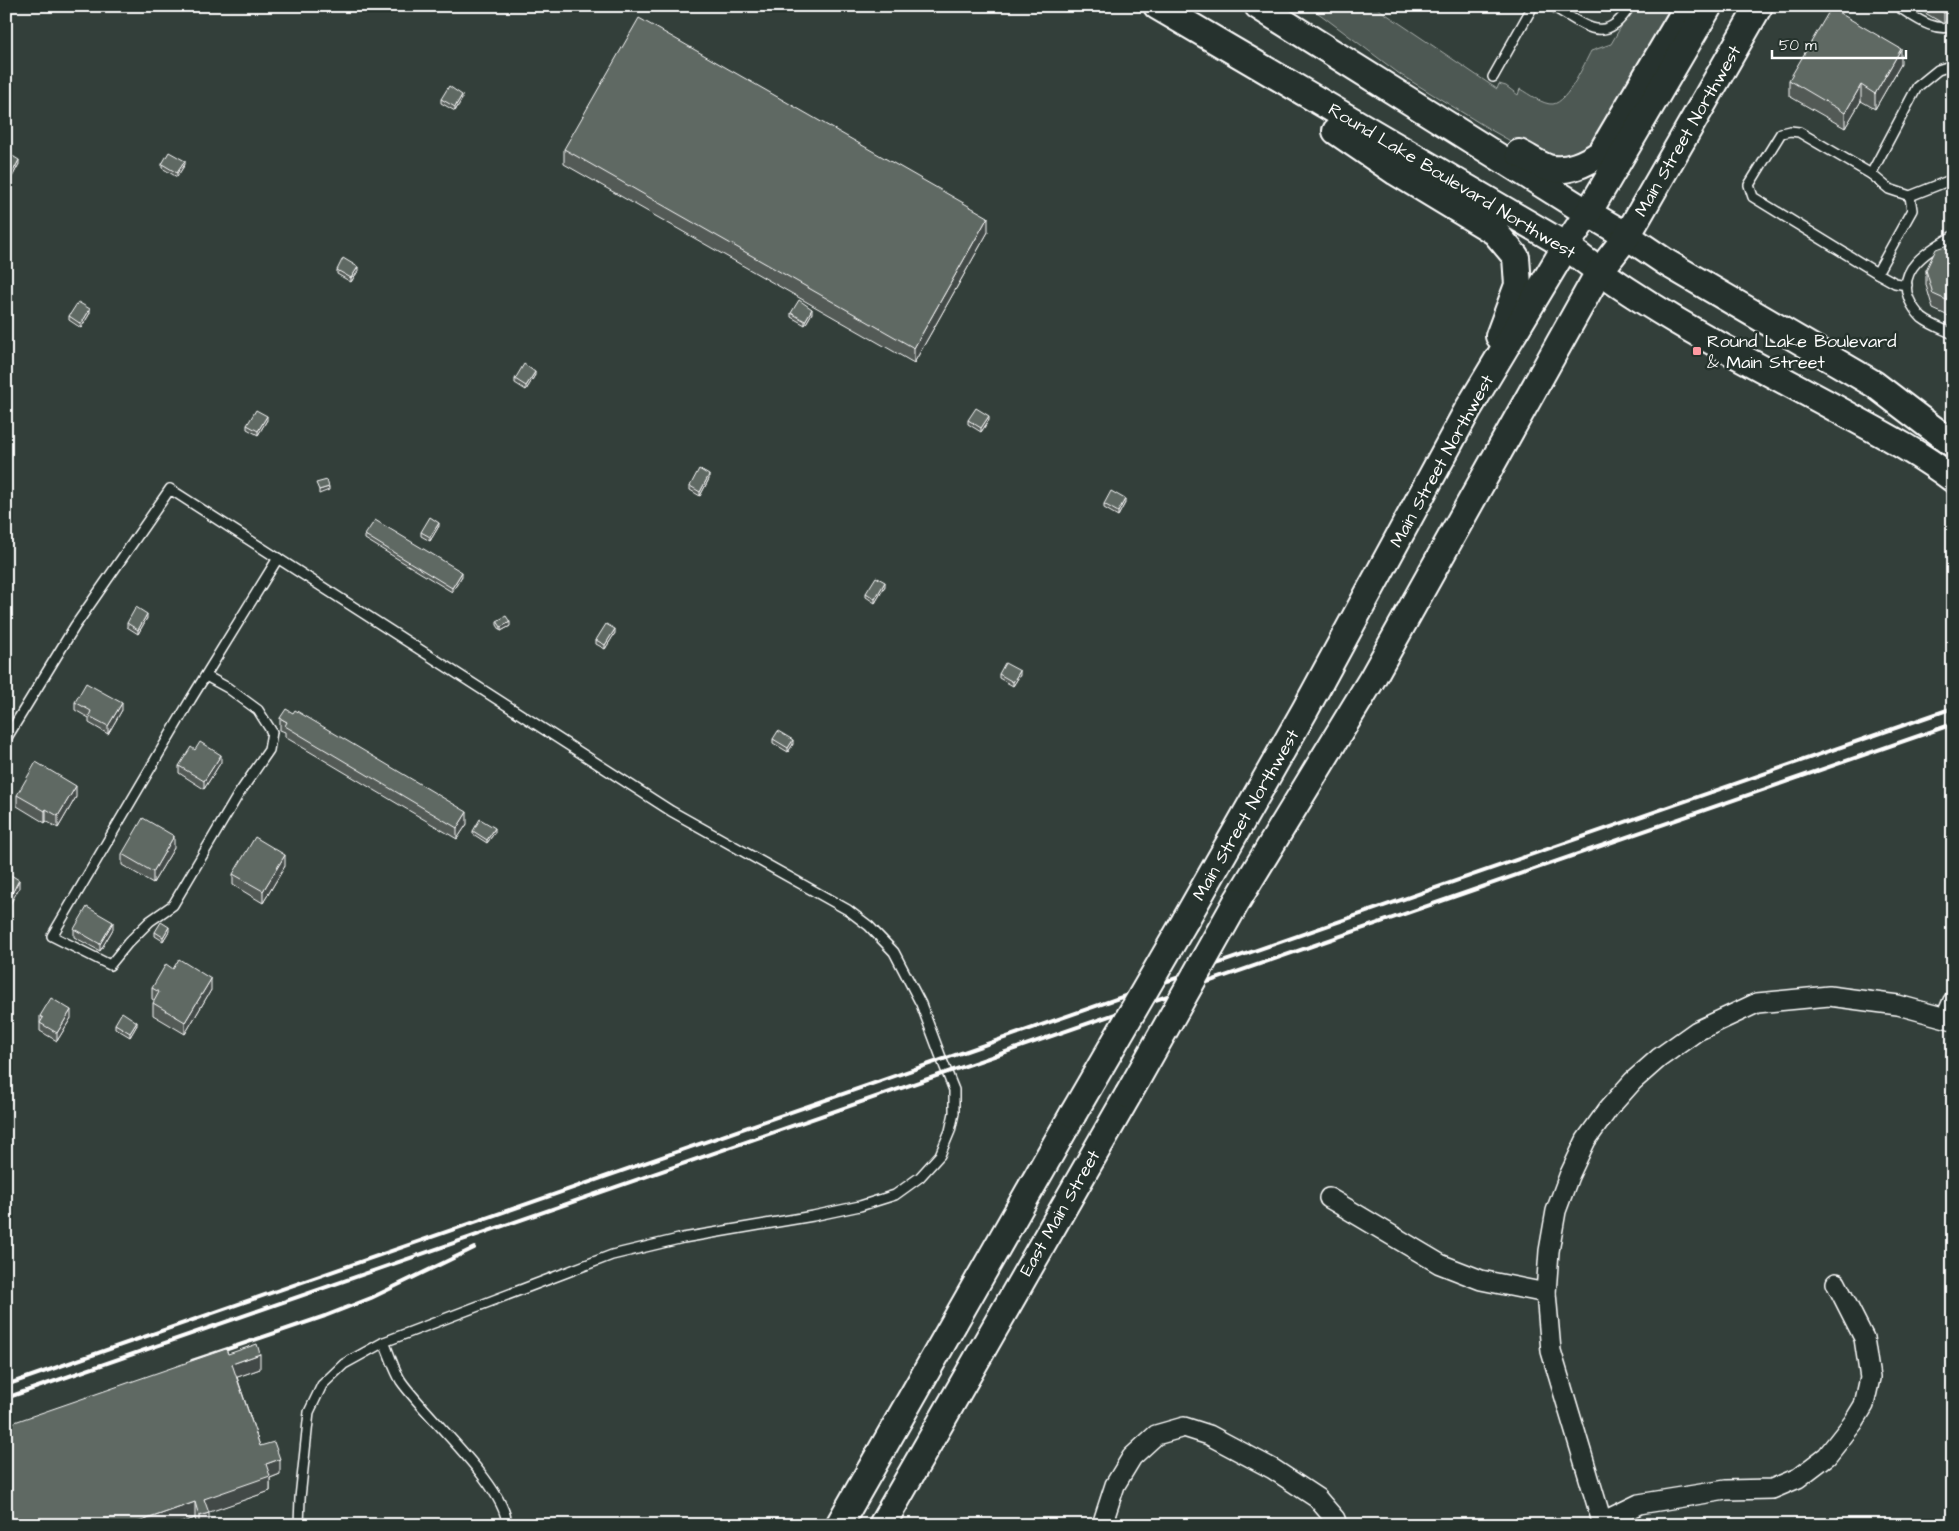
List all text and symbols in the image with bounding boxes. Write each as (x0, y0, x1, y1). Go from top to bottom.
scale bar (1772, 28, 1905, 60)
text: 50 m (1779, 35, 1817, 56)
street label: Main Street Northwest (1629, 40, 1748, 221)
street label: Round Lake Boulevard Northwest (1324, 97, 1581, 265)
place label: Round Lake Boulevard & Main Street (1707, 329, 1896, 375)
marker: Round Lake Boulevard & Main Street (1691, 345, 1703, 357)
street label: Main Street Northwest (1384, 370, 1500, 552)
street label: Main Street Northwest (1187, 724, 1306, 905)
street label: East Main Street (1014, 1145, 1107, 1281)

